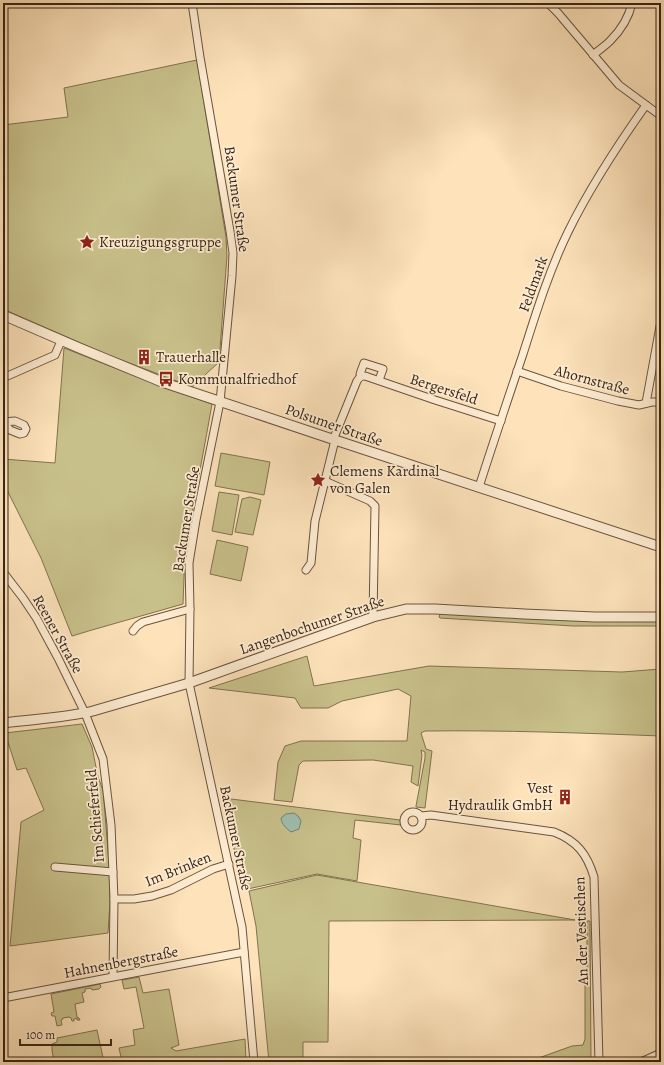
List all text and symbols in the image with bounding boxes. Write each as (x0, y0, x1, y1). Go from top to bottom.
street label: Backumer Straße (220, 145, 254, 254)
place label: Kreuzigungsgruppe (99, 232, 222, 252)
place icon: Kreuzigungsgruppe (78, 233, 96, 251)
street label: Feldmark (514, 253, 553, 315)
place label: Trauerhalle (156, 347, 226, 367)
building icon: Trauerhalle (135, 348, 153, 366)
street label: Ahornstraße (551, 360, 632, 400)
place label: Kommunalfriedhof (178, 369, 299, 389)
street label: Bergersfeld (407, 369, 481, 410)
bus stop icon: Kommunalfriedhof (157, 370, 175, 388)
street label: Polsumer Straße (283, 399, 386, 451)
place label: Clemens Kardinal von Galen (329, 461, 440, 498)
street label: Backumer Straße (168, 464, 204, 573)
place icon: Clemens Kardinal von Galen (309, 471, 327, 489)
street label: Reener Straße (28, 591, 88, 677)
street label: Langenbochumer Straße (237, 591, 387, 659)
street label: Im Schieferfeld (81, 767, 109, 864)
place label: Vest Hydraulik GmbH (448, 778, 553, 815)
street label: Backumer Straße (215, 784, 257, 893)
building icon: Vest Hydraulik GmbH (556, 788, 574, 806)
street label: Im Brinken (142, 847, 214, 891)
street label: An der Vestischen (569, 876, 593, 987)
street label: Hahnenbergstraße (62, 941, 180, 983)
scale bar (20, 1021, 111, 1047)
text: 100 m (26, 1027, 55, 1043)

